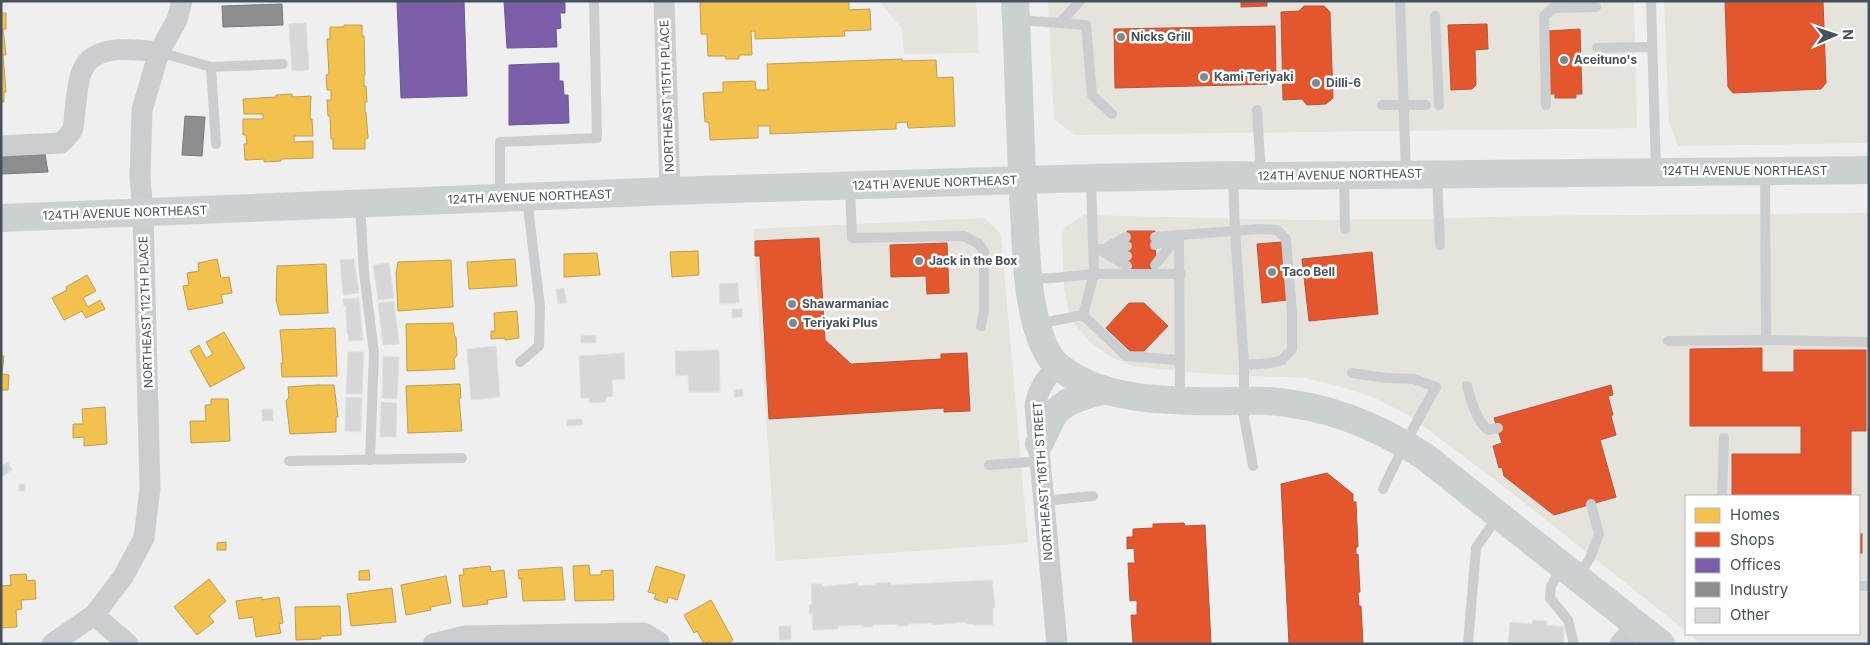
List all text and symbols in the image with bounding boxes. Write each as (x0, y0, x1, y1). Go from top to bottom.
north arrow (1810, 10, 1860, 60)
street label: NORTHEAST 115TH PLACE (656, 20, 677, 172)
place label: Nicks Grill (1131, 29, 1191, 44)
text: N (1840, 29, 1857, 40)
marker: Nicks Grill (1115, 31, 1127, 43)
place label: Aceituno's (1574, 52, 1638, 67)
marker: Aceituno's (1558, 54, 1570, 66)
place label: Kami Teriyaki (1214, 69, 1293, 84)
marker: Kami Teriyaki (1198, 71, 1210, 83)
place label: Dilli-6 (1326, 75, 1361, 90)
marker: Dilli-6 (1310, 77, 1322, 89)
street label: 124TH AVENUE NORTHEAST (1663, 163, 1828, 178)
street label: 124TH AVENUE NORTHEAST (1257, 166, 1423, 183)
street label: 124TH AVENUE NORTHEAST (852, 172, 1018, 193)
street label: 124TH AVENUE NORTHEAST (447, 186, 613, 207)
street label: 124TH AVENUE NORTHEAST (42, 202, 208, 223)
street label: NORTHEAST 112TH PLACE (135, 236, 156, 388)
place label: Jack in the Box (929, 253, 1017, 268)
marker: Jack in the Box (913, 255, 925, 267)
place label: Taco Bell (1282, 264, 1335, 279)
marker: Taco Bell (1266, 266, 1278, 278)
place label: Shawarmaniac (802, 296, 889, 311)
marker: Shawarmaniac (786, 298, 798, 310)
place label: Teriyaki Plus (803, 315, 878, 330)
marker: Teriyaki Plus (787, 317, 799, 329)
street label: NORTHEAST 116TH STREET (1029, 401, 1056, 561)
legend (1685, 495, 1860, 635)
text: Homes (1730, 505, 1780, 524)
text: Shops (1730, 530, 1775, 549)
text: Offices (1730, 555, 1781, 574)
text: Industry (1730, 580, 1789, 599)
text: Other (1730, 605, 1770, 624)

